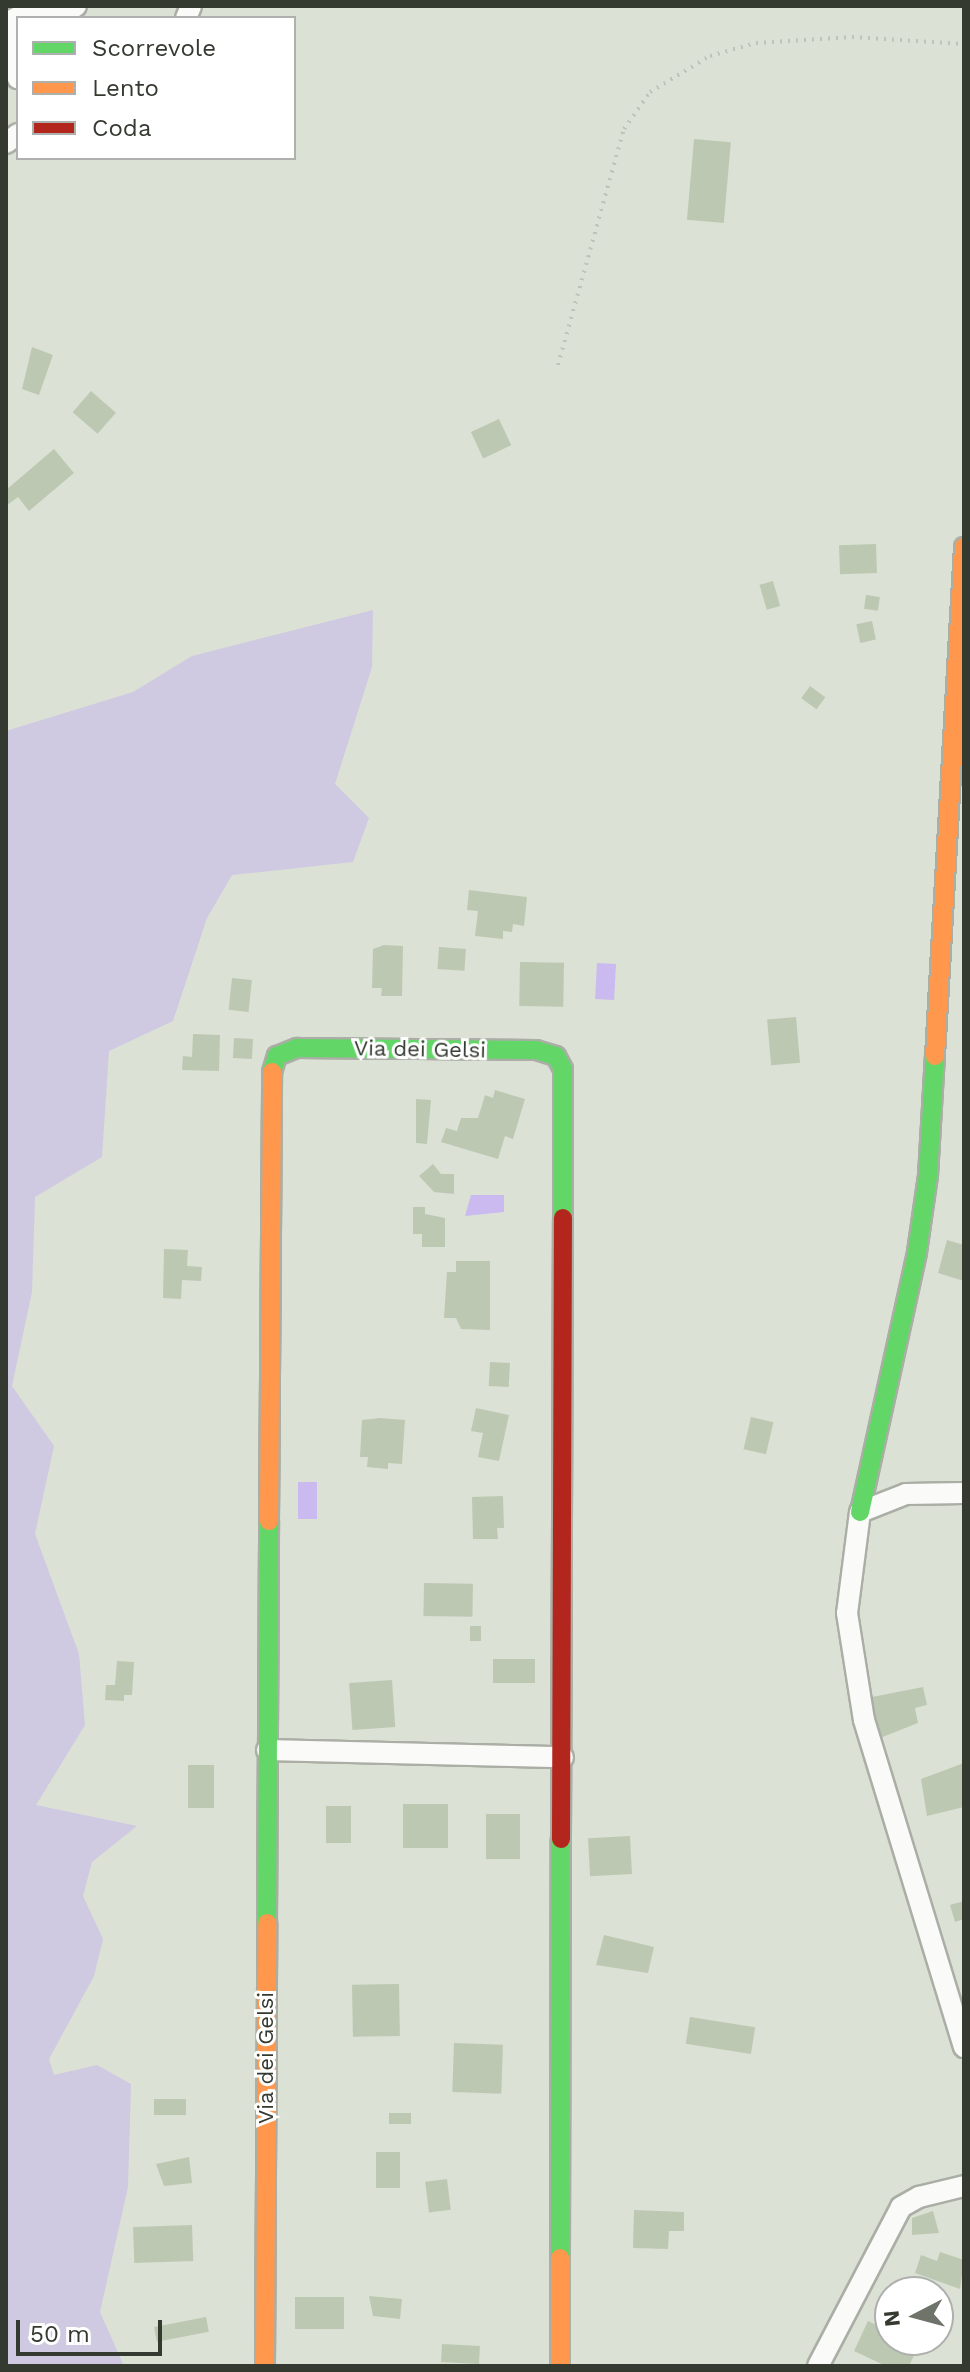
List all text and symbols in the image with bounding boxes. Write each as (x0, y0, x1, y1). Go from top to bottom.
legend (16, 16, 296, 160)
text: Scorrevole (92, 34, 216, 62)
text: Lento (92, 74, 159, 102)
text: Coda (92, 114, 152, 142)
street label: Via dei Gelsi (353, 1035, 487, 1063)
street label: Via dei Gelsi (253, 1992, 279, 2124)
north arrow (874, 2276, 954, 2356)
scale bar (20, 2304, 166, 2354)
text: N (878, 2309, 905, 2328)
text: 50 m (30, 2320, 90, 2348)

